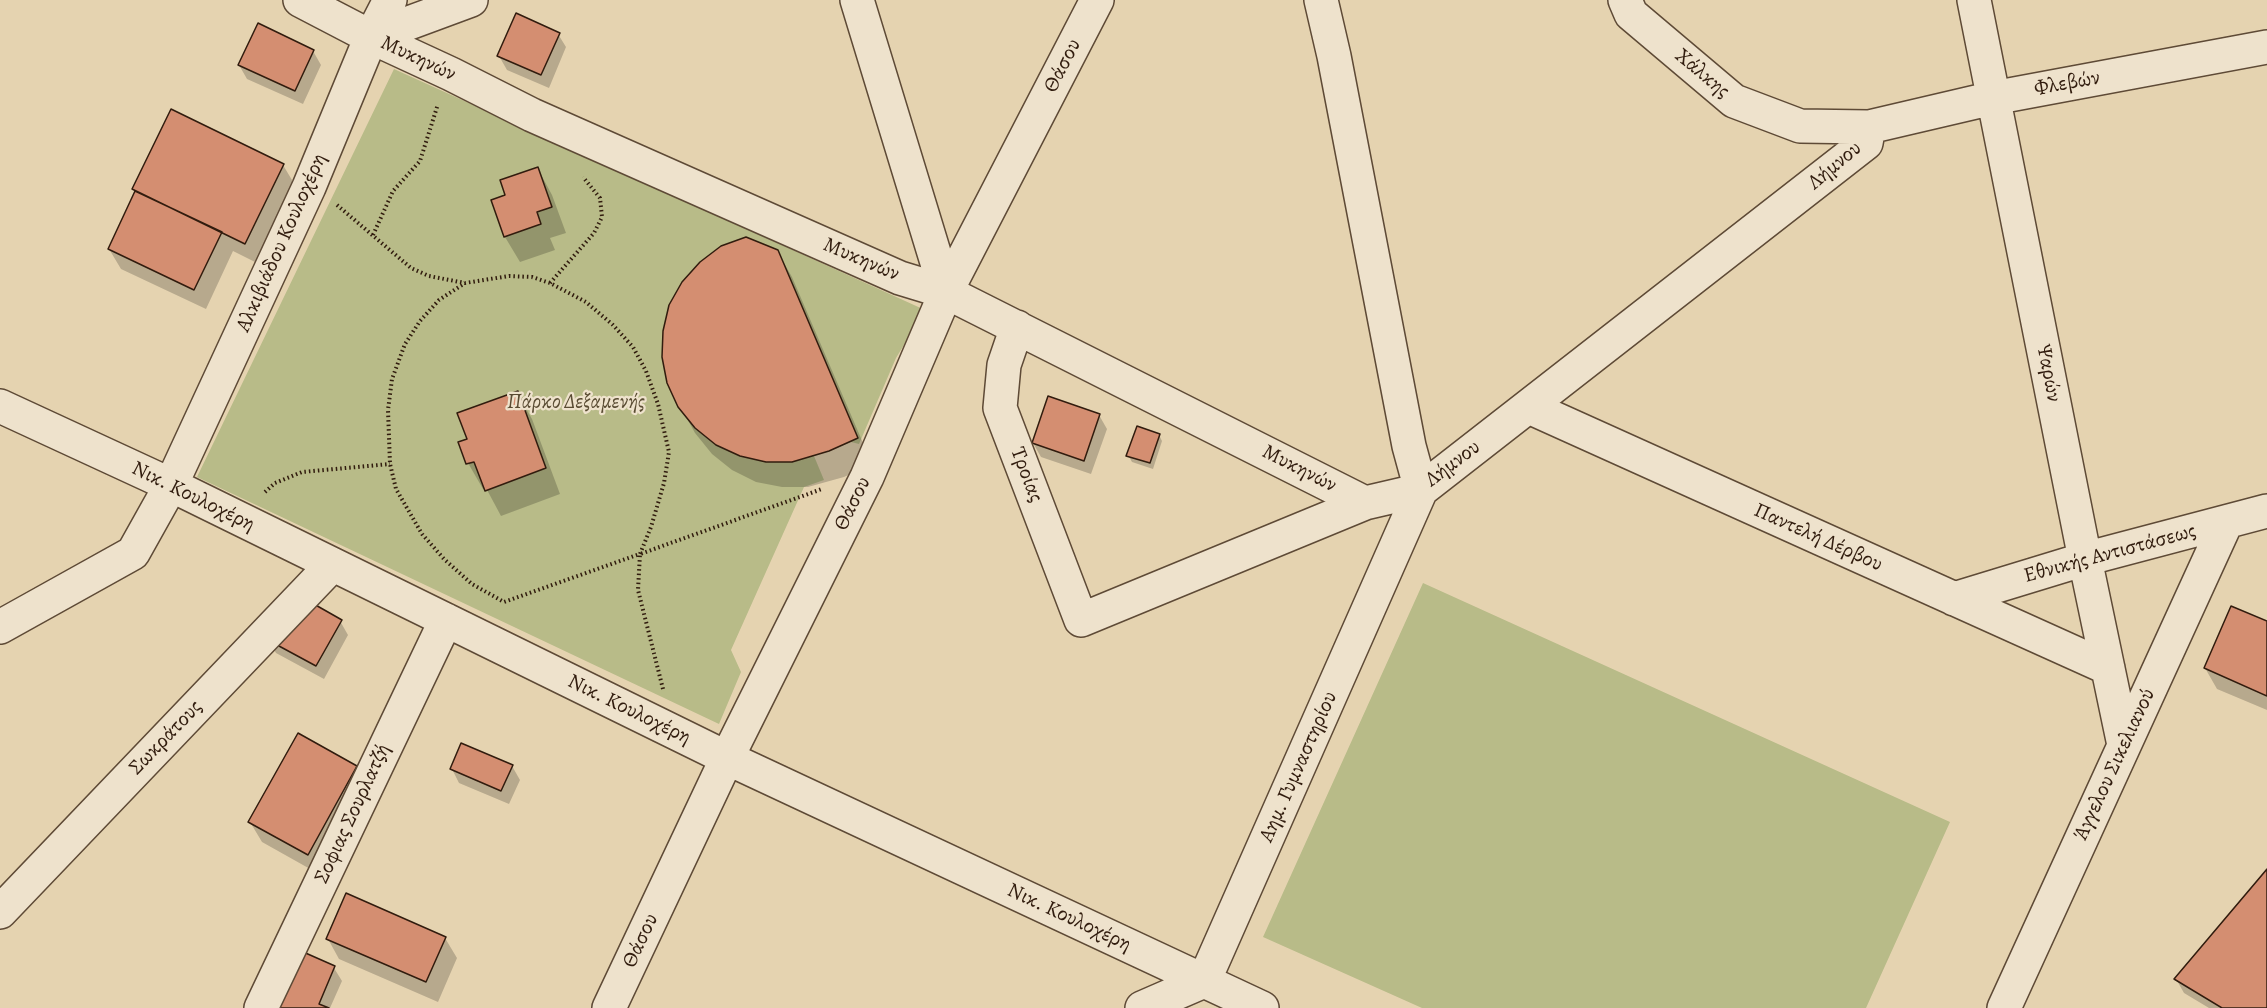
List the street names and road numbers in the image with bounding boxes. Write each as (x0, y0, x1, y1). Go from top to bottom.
street label: Μυκηνών (376, 31, 460, 87)
street label: Θάσου (1039, 35, 1087, 97)
street label: Χάλκης (1669, 44, 1735, 104)
street label: Φλεβών (2032, 66, 2102, 102)
street label: Λήμνου (1803, 136, 1867, 196)
street label: Αλκιβιάδου Κουλοχέρη (231, 150, 333, 336)
street label: Μυκηνών (819, 233, 903, 287)
street label: Ψαρών (2030, 342, 2066, 404)
street label: Λήμνου (1420, 435, 1486, 493)
street label: Μυκηνών (1258, 440, 1340, 498)
street label: Τροίας (1004, 444, 1048, 506)
street label: Νικ. Κουλοχέρη (127, 456, 259, 538)
street label: Θάσου (829, 473, 877, 535)
street label: Παντελή Δέρβου (1750, 498, 1886, 578)
street label: Εθνικής Αντιστάσεως (2021, 519, 2199, 589)
street label: Νικ. Κουλοχέρη (563, 669, 695, 751)
street label: Άγγελου Σικελιανού (2069, 685, 2161, 845)
street label: Αημ. Γυμναστηρίου (1254, 688, 1344, 846)
street label: Σωκράτους (124, 695, 208, 781)
street label: Σοφιας Σουρλατζή (310, 740, 396, 888)
street label: Νικ. Κουλοχέρη (1003, 878, 1135, 958)
street label: Θάσου (618, 910, 664, 972)

